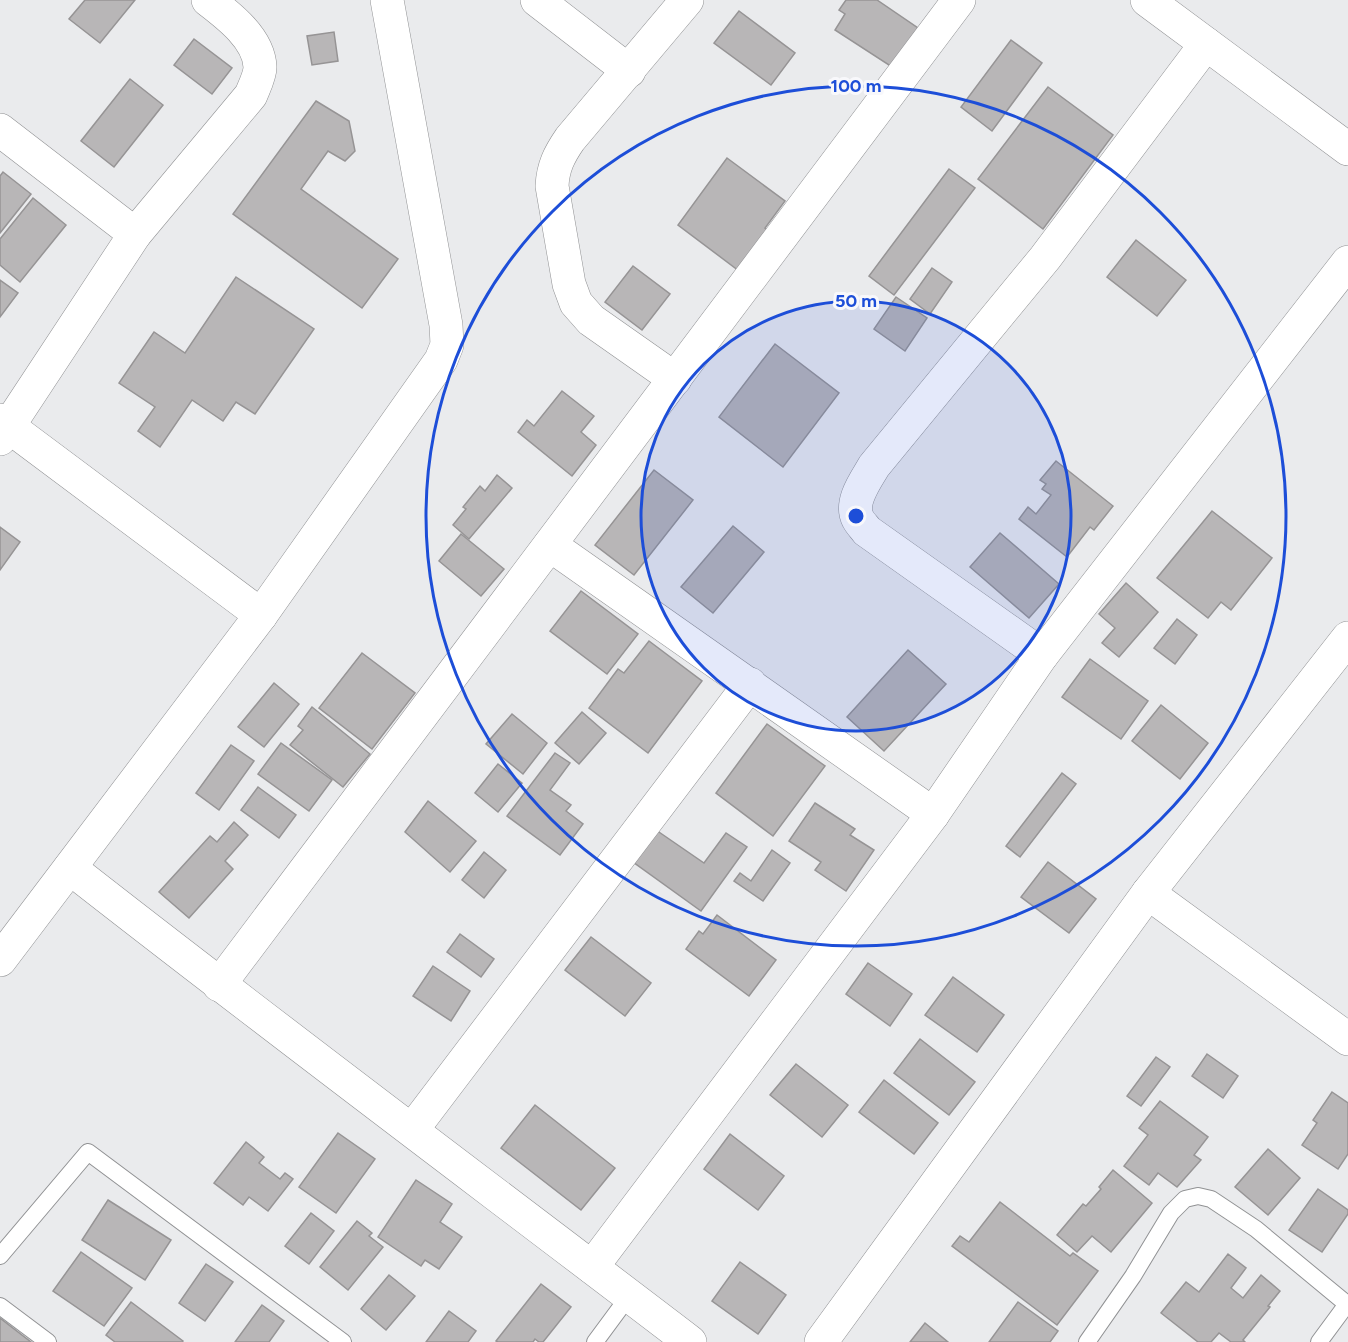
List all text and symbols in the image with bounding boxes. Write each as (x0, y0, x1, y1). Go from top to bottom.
text: 100 m (831, 75, 881, 97)
text: 50 m (835, 290, 877, 312)
centre of rings (846, 506, 866, 526)

